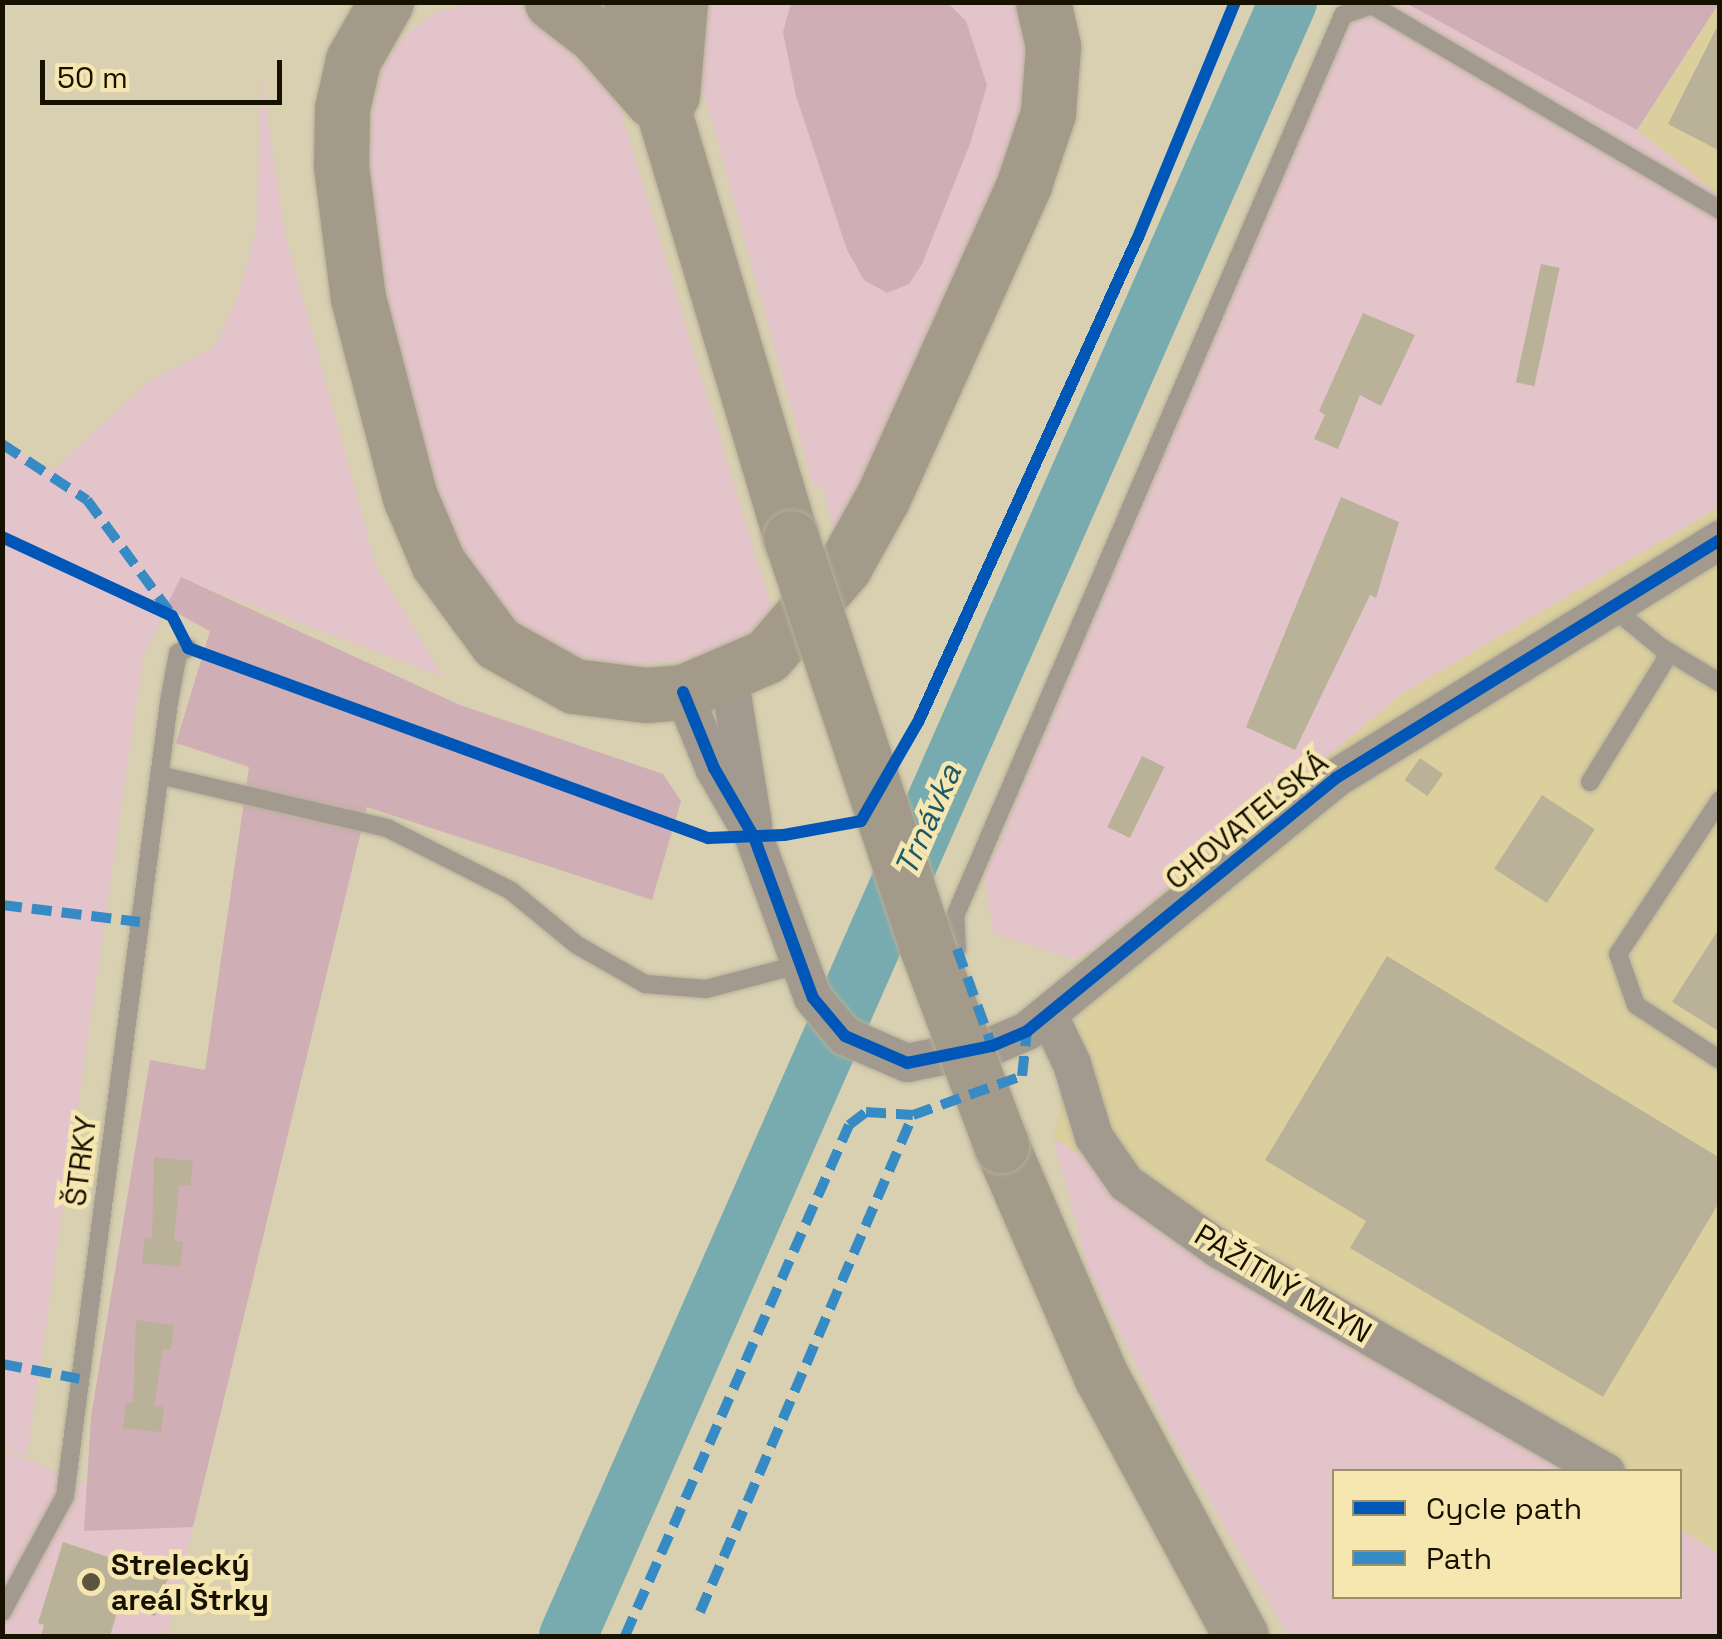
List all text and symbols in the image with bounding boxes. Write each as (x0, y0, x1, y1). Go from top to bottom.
scale bar (45, 40, 288, 102)
text: 50 m (57, 58, 128, 97)
street label: CHOVATEĽSKÁ (1158, 744, 1336, 898)
water label: Trnávka (886, 758, 970, 882)
street label: ŠTRKY (58, 1114, 104, 1208)
street label: PAŽITNÝ MLYN (1188, 1217, 1378, 1351)
legend (1332, 1469, 1682, 1599)
text: Cycle path (1426, 1489, 1582, 1528)
text: Path (1426, 1539, 1492, 1578)
place label: Strelecký areál Štrky (111, 1547, 269, 1618)
marker: Strelecký areál Štrky (80, 1571, 102, 1593)

